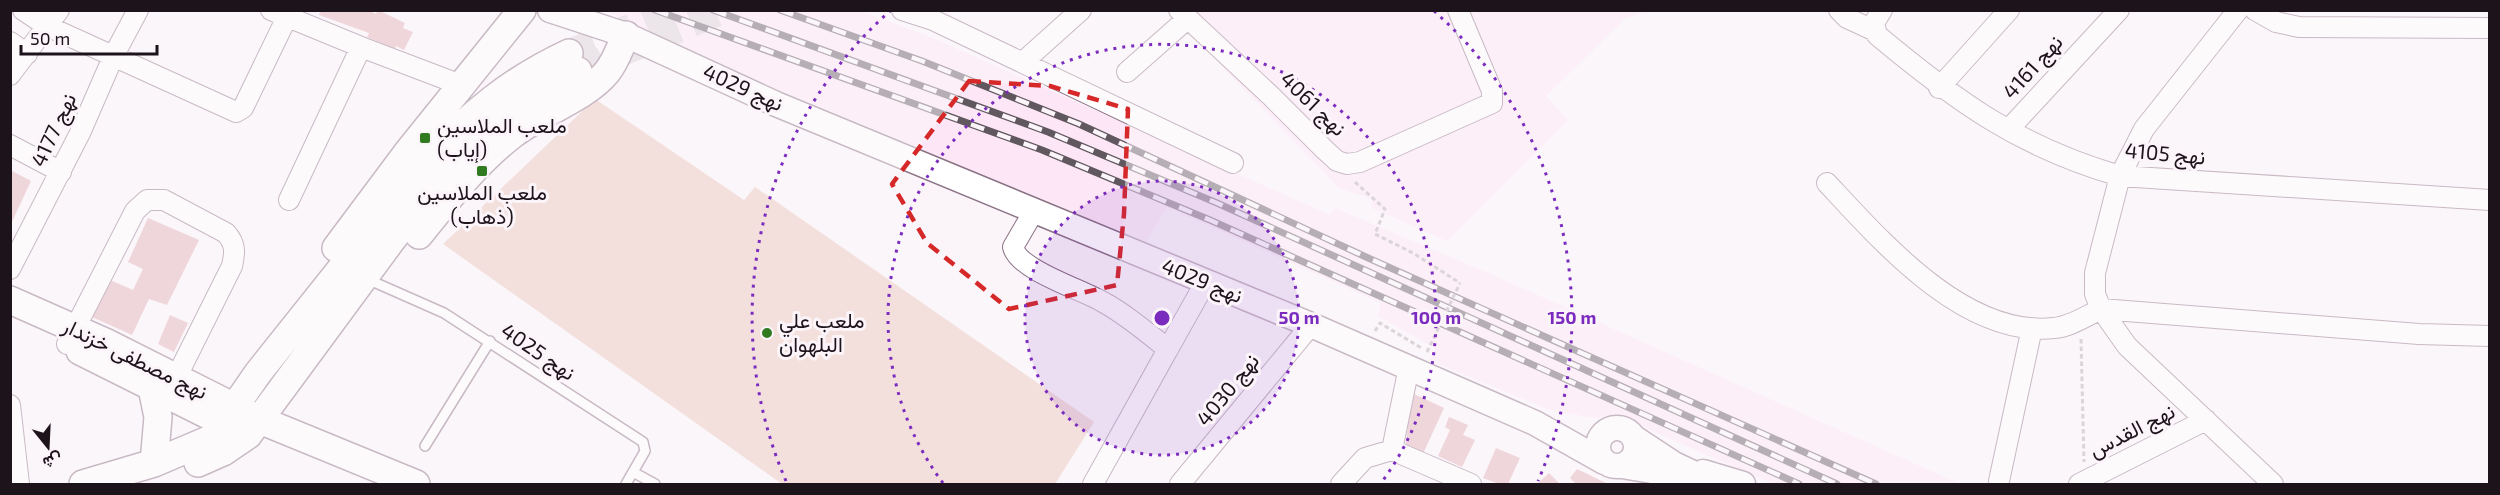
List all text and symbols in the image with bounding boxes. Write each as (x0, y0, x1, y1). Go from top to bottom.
scale bar (21, 18, 158, 56)
text: 50 m (30, 27, 70, 49)
street label: نهج 4161 (1997, 29, 2069, 105)
street label: نهج 4029 (698, 58, 788, 118)
street label: نهج 4061 (1274, 66, 1352, 142)
street label: نهج 4177 (25, 89, 83, 171)
place label: ملعب الملاسين (إياب) (437, 112, 567, 164)
marker: ملعب الملاسين (إياب) (418, 131, 432, 145)
street label: نهج 4105 (2124, 137, 2206, 171)
marker: ملعب الملاسين (ذهاب) (475, 164, 489, 178)
place label: ملعب الملاسين (ذهاب) (417, 179, 547, 229)
street label: نهج 4029 (1157, 252, 1247, 310)
text: 50 m (1278, 306, 1320, 328)
text: 100 m (1411, 306, 1461, 328)
text: 150 m (1548, 306, 1596, 328)
place label: ملعب علي البلهوان (779, 307, 864, 358)
centre of rings (1152, 308, 1172, 328)
street label: نهج مصطفى خزندار (57, 311, 212, 406)
street label: نهج 4025 (495, 317, 581, 387)
marker: ملعب علي البلهوان (760, 326, 774, 340)
street label: نهج 4030 (1190, 348, 1266, 432)
street label: نهج القدس (2084, 397, 2180, 465)
north arrow (18, 417, 78, 477)
text: ش (40, 449, 65, 474)

